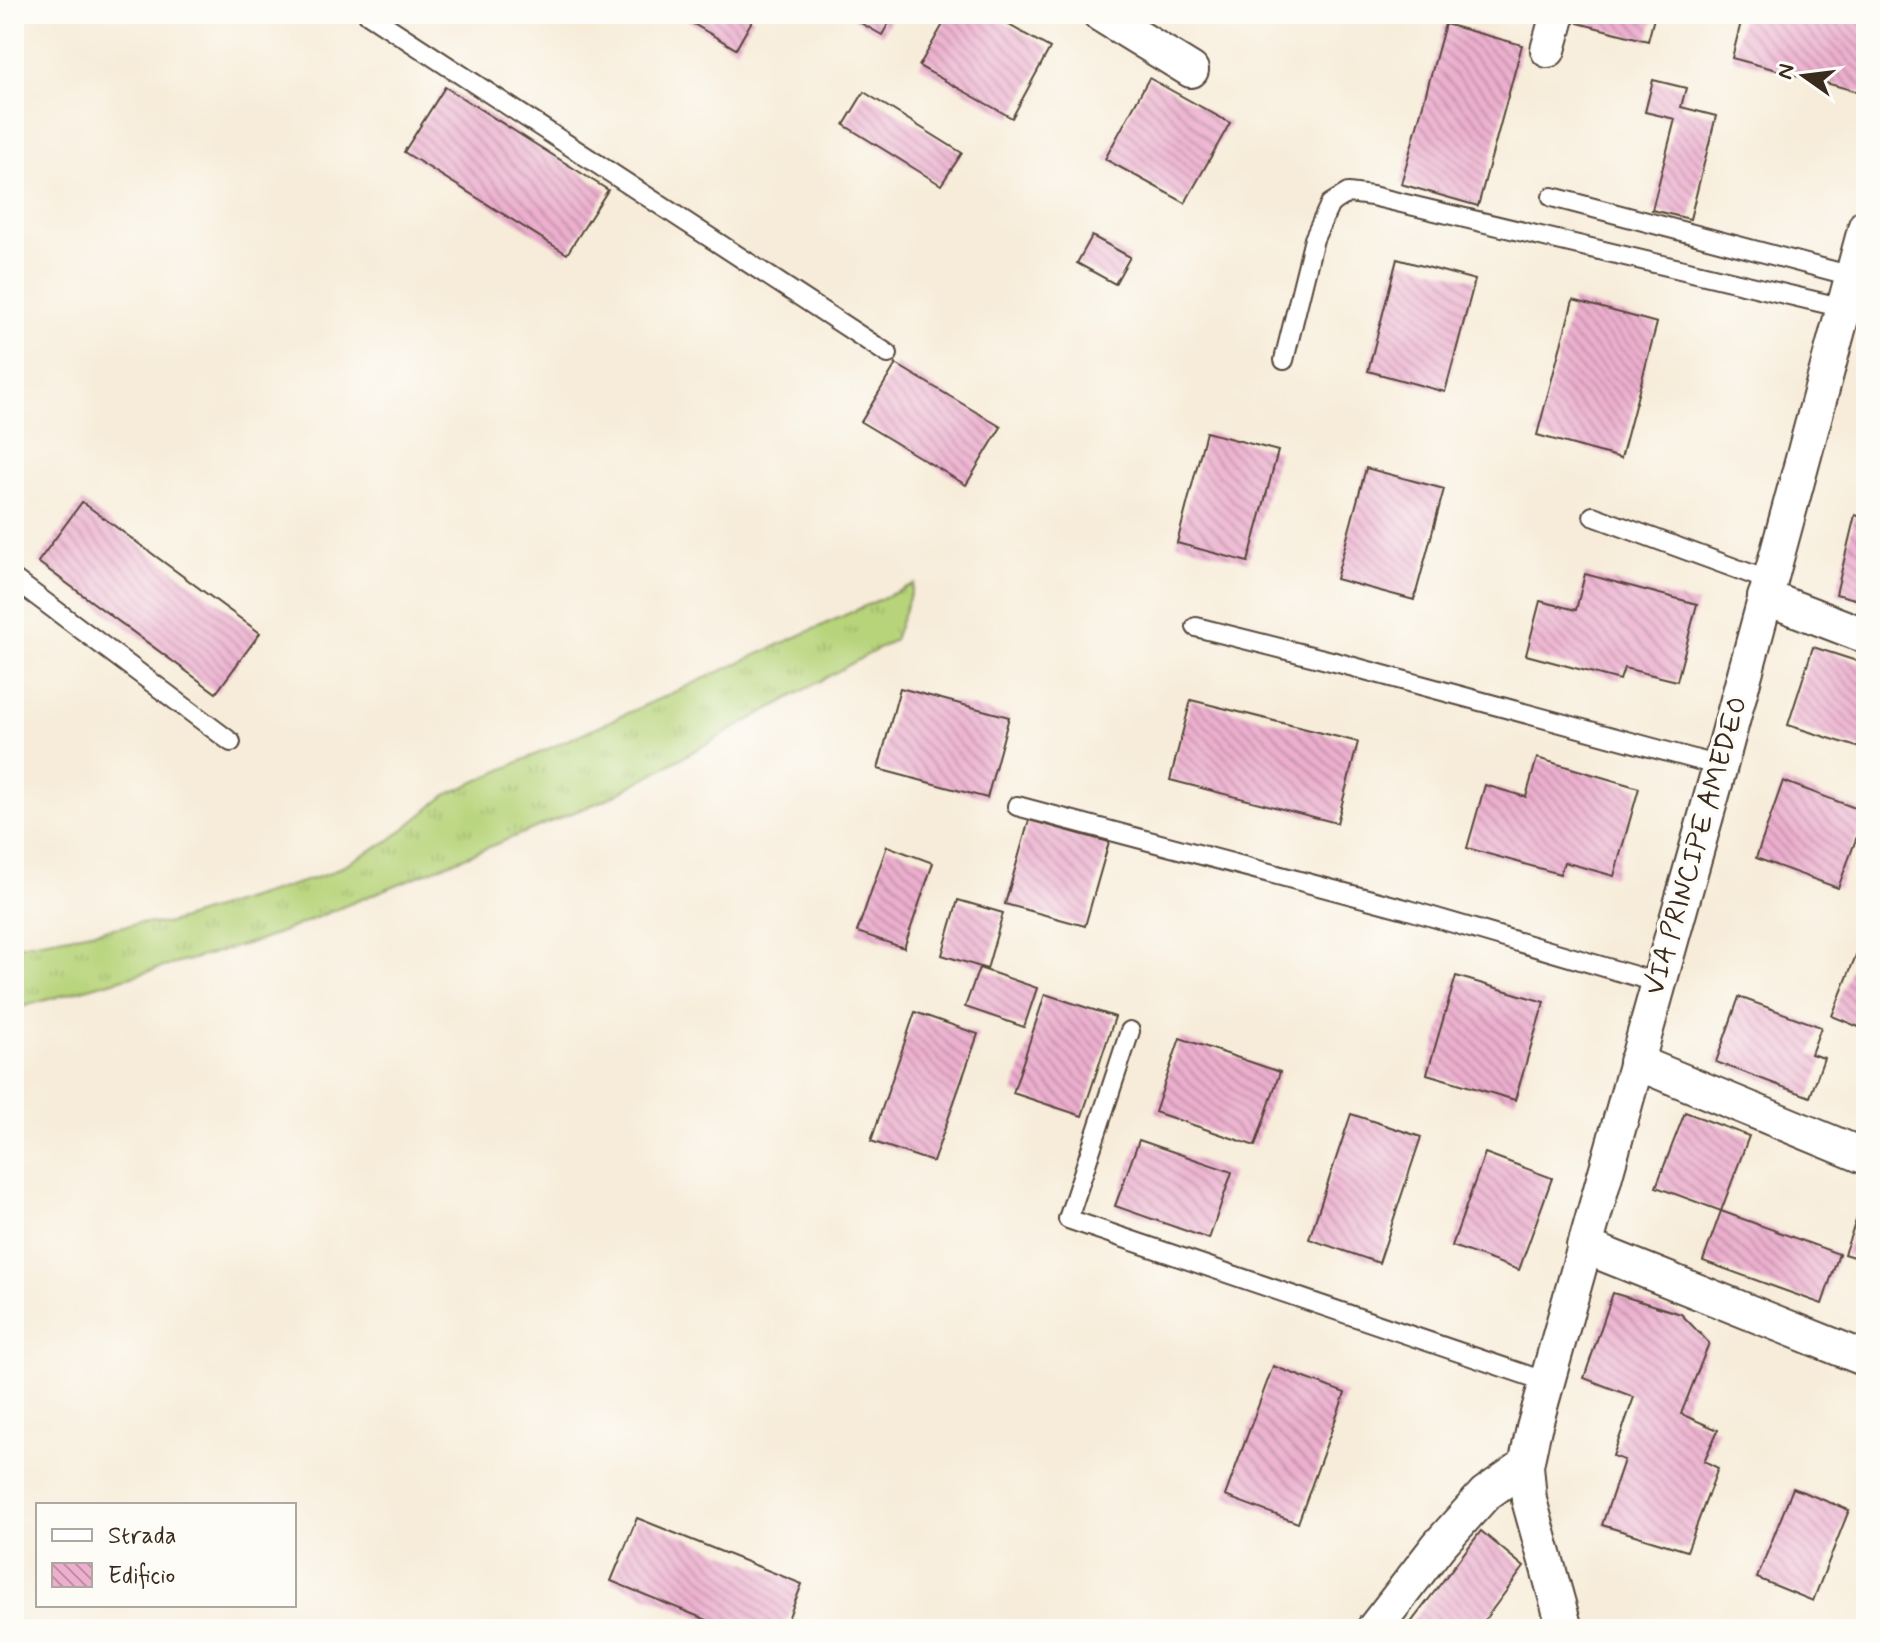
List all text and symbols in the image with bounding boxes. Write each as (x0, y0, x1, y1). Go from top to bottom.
north arrow (1764, 36, 1844, 116)
text: N (1771, 61, 1802, 82)
street label: VIA PRINCIPE AMEDEO (1637, 692, 1757, 1000)
legend (36, 1503, 296, 1607)
text: Strada (108, 1521, 177, 1552)
text: Edificio (108, 1561, 175, 1592)

